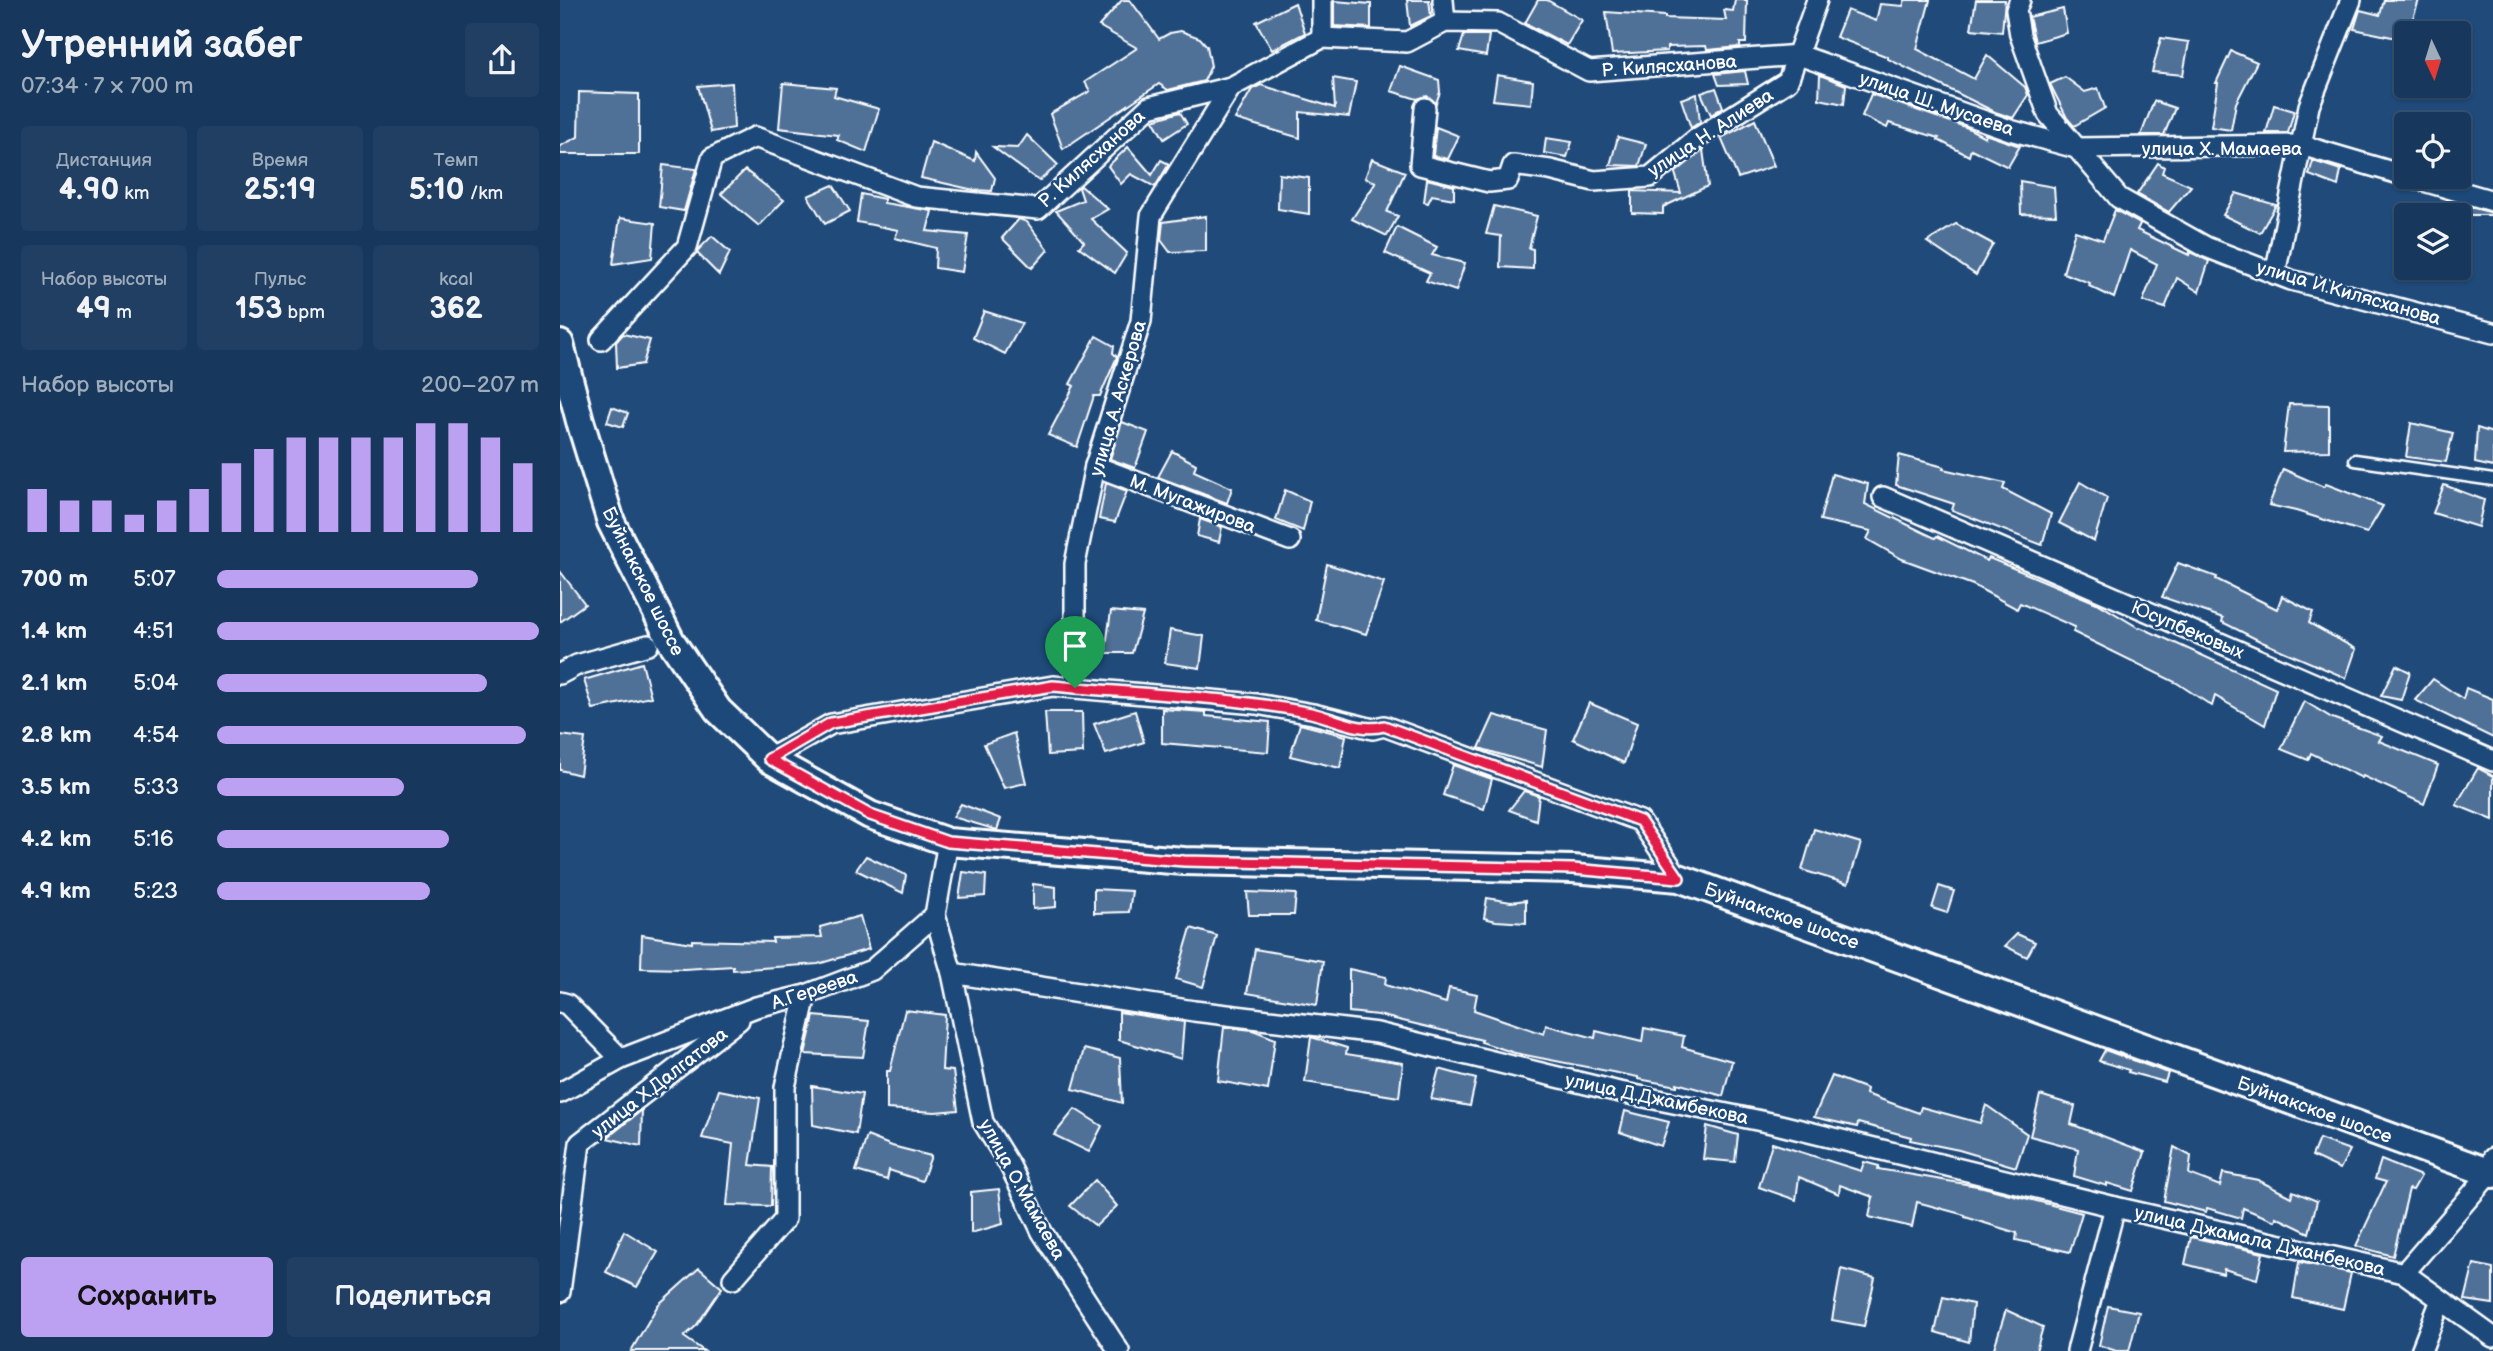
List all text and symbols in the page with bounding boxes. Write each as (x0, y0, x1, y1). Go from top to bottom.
north arrow (2394, 21, 2471, 98)
map controls (2394, 21, 2471, 280)
text: Утренний забег (21, 23, 303, 68)
button: share (465, 23, 539, 97)
street label: Р. Килясханова (1601, 50, 1738, 83)
street label: улица Ш. Мусаева (1856, 67, 2017, 142)
text: 07:34 · 7 × 700 m (21, 72, 194, 100)
street label: улица Н. Алиева (1644, 84, 1778, 182)
street label: Р. Килясханова (1034, 105, 1150, 213)
button: locate (2394, 112, 2471, 189)
street label: улица Х. Мамаева (2142, 138, 2302, 161)
text: Дистанция (56, 149, 152, 172)
text: Время (252, 149, 308, 172)
text: Темп (433, 149, 479, 172)
text: 4.90 (59, 172, 119, 208)
text: 25:19 (244, 172, 316, 208)
text: 5:10 (409, 172, 465, 208)
text: km (119, 182, 149, 205)
text: /km (465, 182, 503, 205)
button: layers (2394, 203, 2471, 280)
street label: улица И.Килясханова (2254, 256, 2443, 331)
text: Набор высоты (41, 268, 167, 291)
text: Пульс (254, 268, 306, 291)
text: kcal (439, 268, 473, 291)
text: 49 (76, 291, 111, 327)
text: 153 (235, 291, 282, 327)
text: 362 (429, 291, 483, 327)
text: m (111, 301, 132, 324)
text: bpm (282, 301, 325, 324)
street label: улица А. Аскерова (1085, 318, 1152, 479)
text: Набор высоты (21, 371, 174, 399)
text: 200–207 m (421, 371, 539, 399)
street label: М. Мугажирова (1126, 470, 1259, 539)
street label: Буйнакское шоссе (597, 503, 689, 660)
text: 700 m (21, 565, 88, 593)
text: 5:07 (133, 565, 176, 593)
street label: Юсупбековых (2127, 596, 2248, 665)
pin (1045, 616, 1105, 688)
text: 1.4 km (21, 617, 87, 645)
text: 4:51 (133, 617, 174, 645)
icon: arrive (1056, 627, 1094, 665)
text: 2.1 km (21, 669, 87, 697)
text: 5:04 (133, 669, 178, 697)
text: 2.8 km (21, 721, 92, 749)
text: 4:54 (133, 721, 179, 749)
text: 3.5 km (21, 773, 91, 801)
text: 5:33 (133, 773, 179, 801)
text: 4.2 km (21, 825, 91, 853)
text: 5:16 (133, 825, 174, 853)
text: 4.9 km (21, 877, 91, 905)
text: 5:23 (133, 877, 178, 905)
street label: Буйнакское шоссе (1701, 878, 1862, 955)
street label: A.Гереева (768, 966, 861, 1015)
street label: улица Х.Далгатова (587, 1023, 732, 1143)
street label: улица Д.Джамбекова (1563, 1069, 1750, 1130)
street label: Буйнакское шоссе (2234, 1072, 2395, 1149)
street label: улица О.Мамаева (973, 1115, 1070, 1264)
street label: улица Джамала Джанбекова (2132, 1201, 2387, 1282)
button: Сохранить (21, 1257, 273, 1337)
button: Поделиться (287, 1257, 539, 1337)

